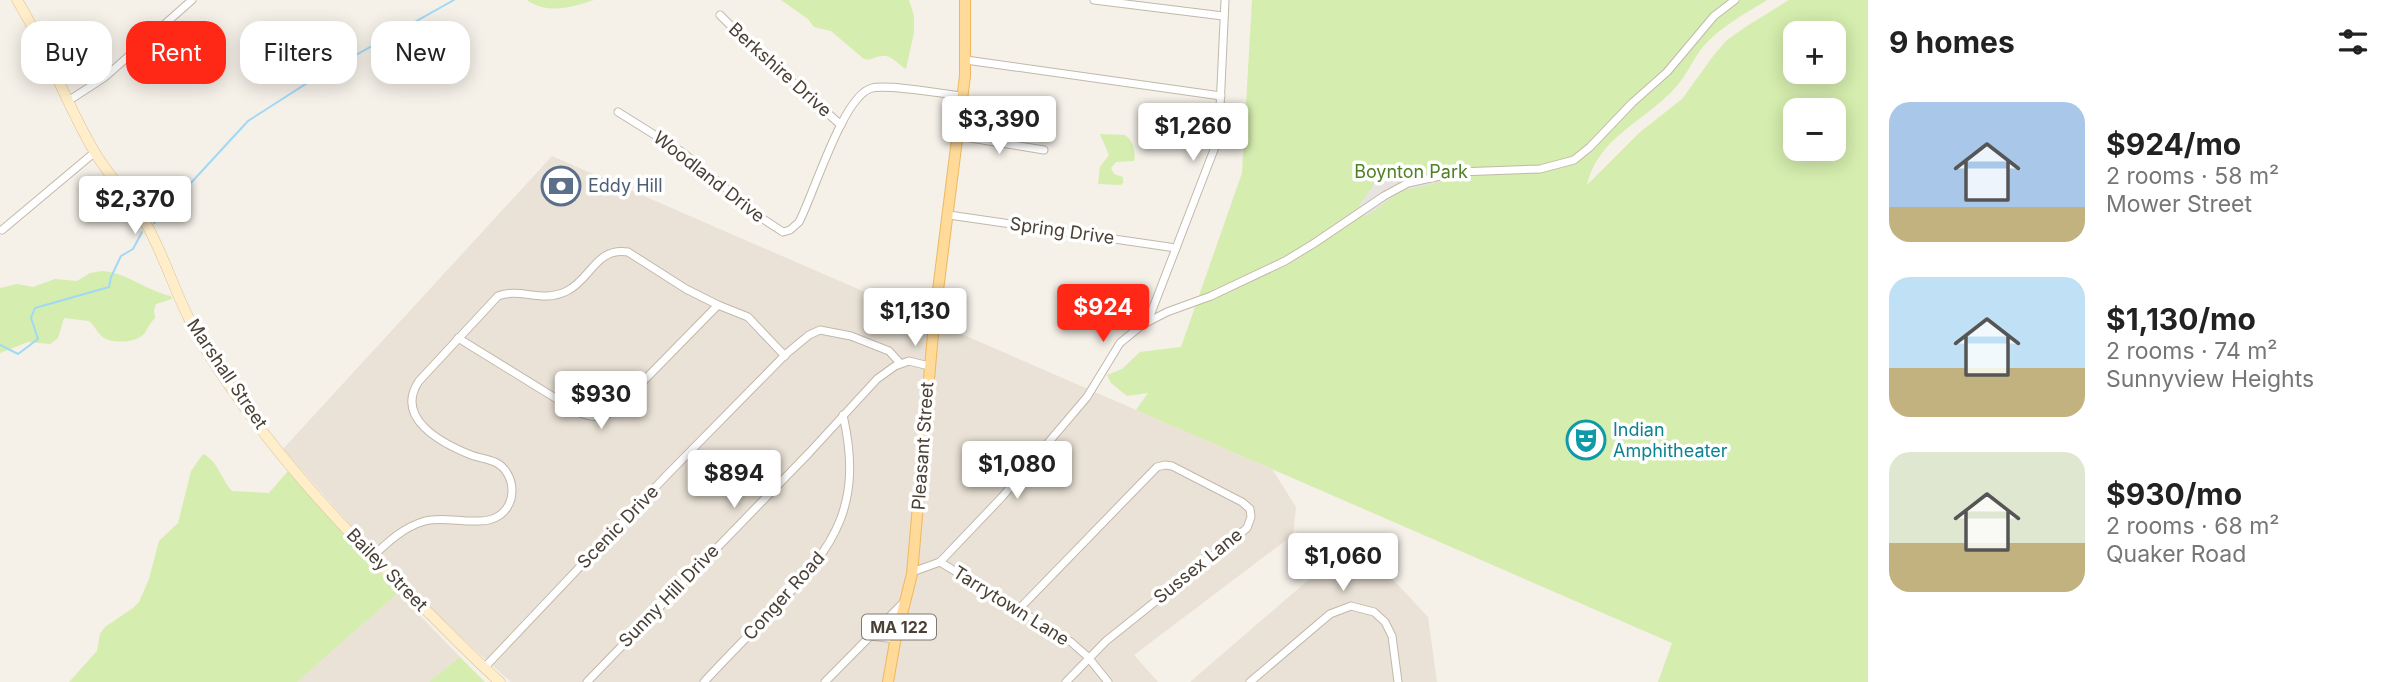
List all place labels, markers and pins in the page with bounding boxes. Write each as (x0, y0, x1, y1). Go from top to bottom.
pin: $3,390 (942, 96, 1056, 156)
pin: $1,260 (1136, 104, 1250, 163)
bank icon: Eddy Hill (540, 165, 582, 207)
place label: Eddy Hill (588, 175, 663, 196)
pin: $2,370 (78, 176, 192, 236)
pin: $924 (1062, 284, 1144, 344)
pin: $1,130 (858, 288, 972, 348)
pin: $930 (560, 372, 642, 431)
theatre icon: Indian Amphitheater (1565, 419, 1607, 461)
place label: Indian Amphitheater (1613, 419, 1728, 461)
pin: $1,080 (960, 442, 1074, 501)
pin: $894 (693, 450, 775, 510)
pin: $1,060 (1286, 534, 1400, 593)

